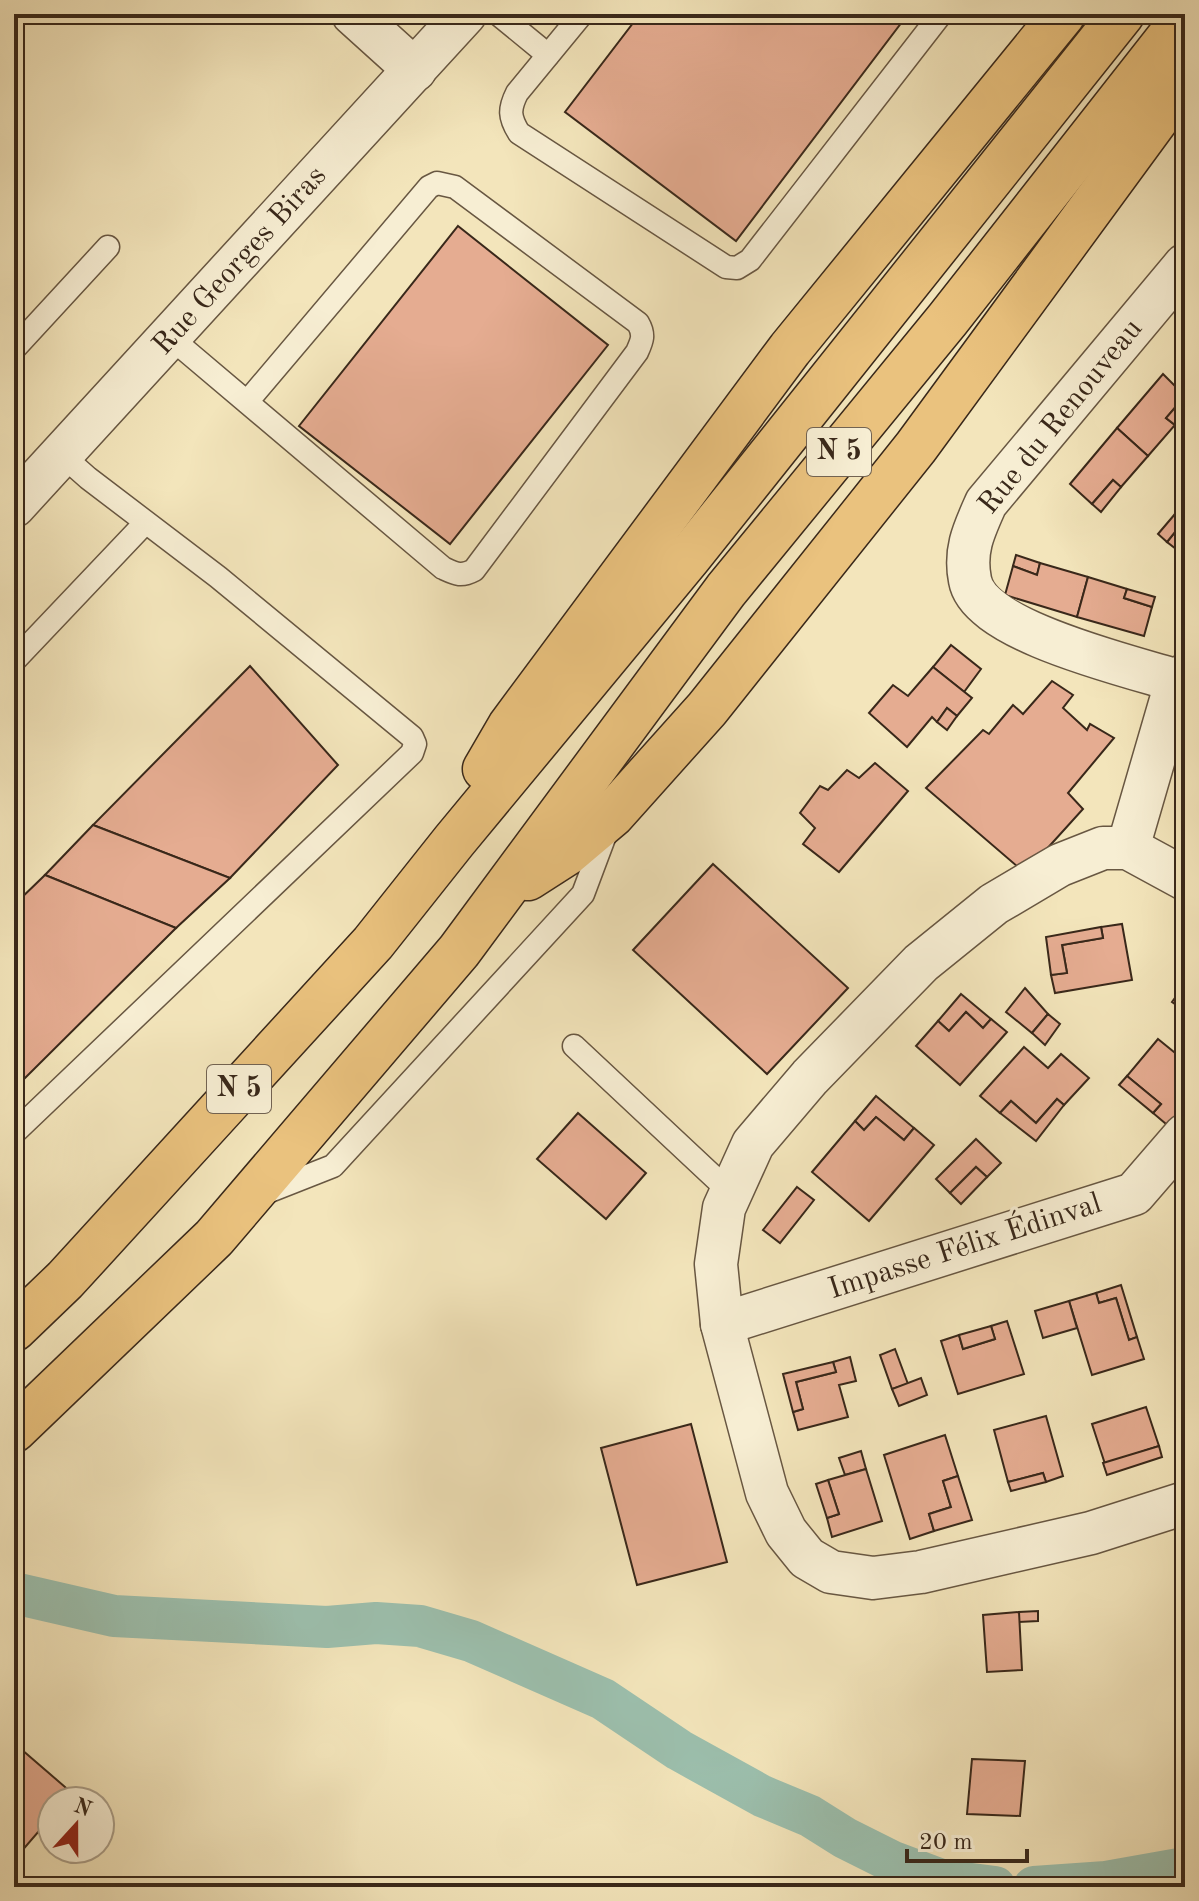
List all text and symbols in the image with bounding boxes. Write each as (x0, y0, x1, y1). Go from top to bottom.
street label: Rue Georges Biras (148, 161, 332, 361)
street label: Rue du Renouveau (973, 314, 1149, 520)
road number: N 5 (807, 428, 871, 476)
road number: N 5 (207, 1065, 271, 1113)
street label: Impasse Félix Édinval (823, 1184, 1105, 1305)
north arrow (36, 1785, 116, 1865)
text: N (71, 1795, 94, 1822)
scale bar (907, 1813, 1027, 1863)
text: 20 m (919, 1831, 973, 1855)

